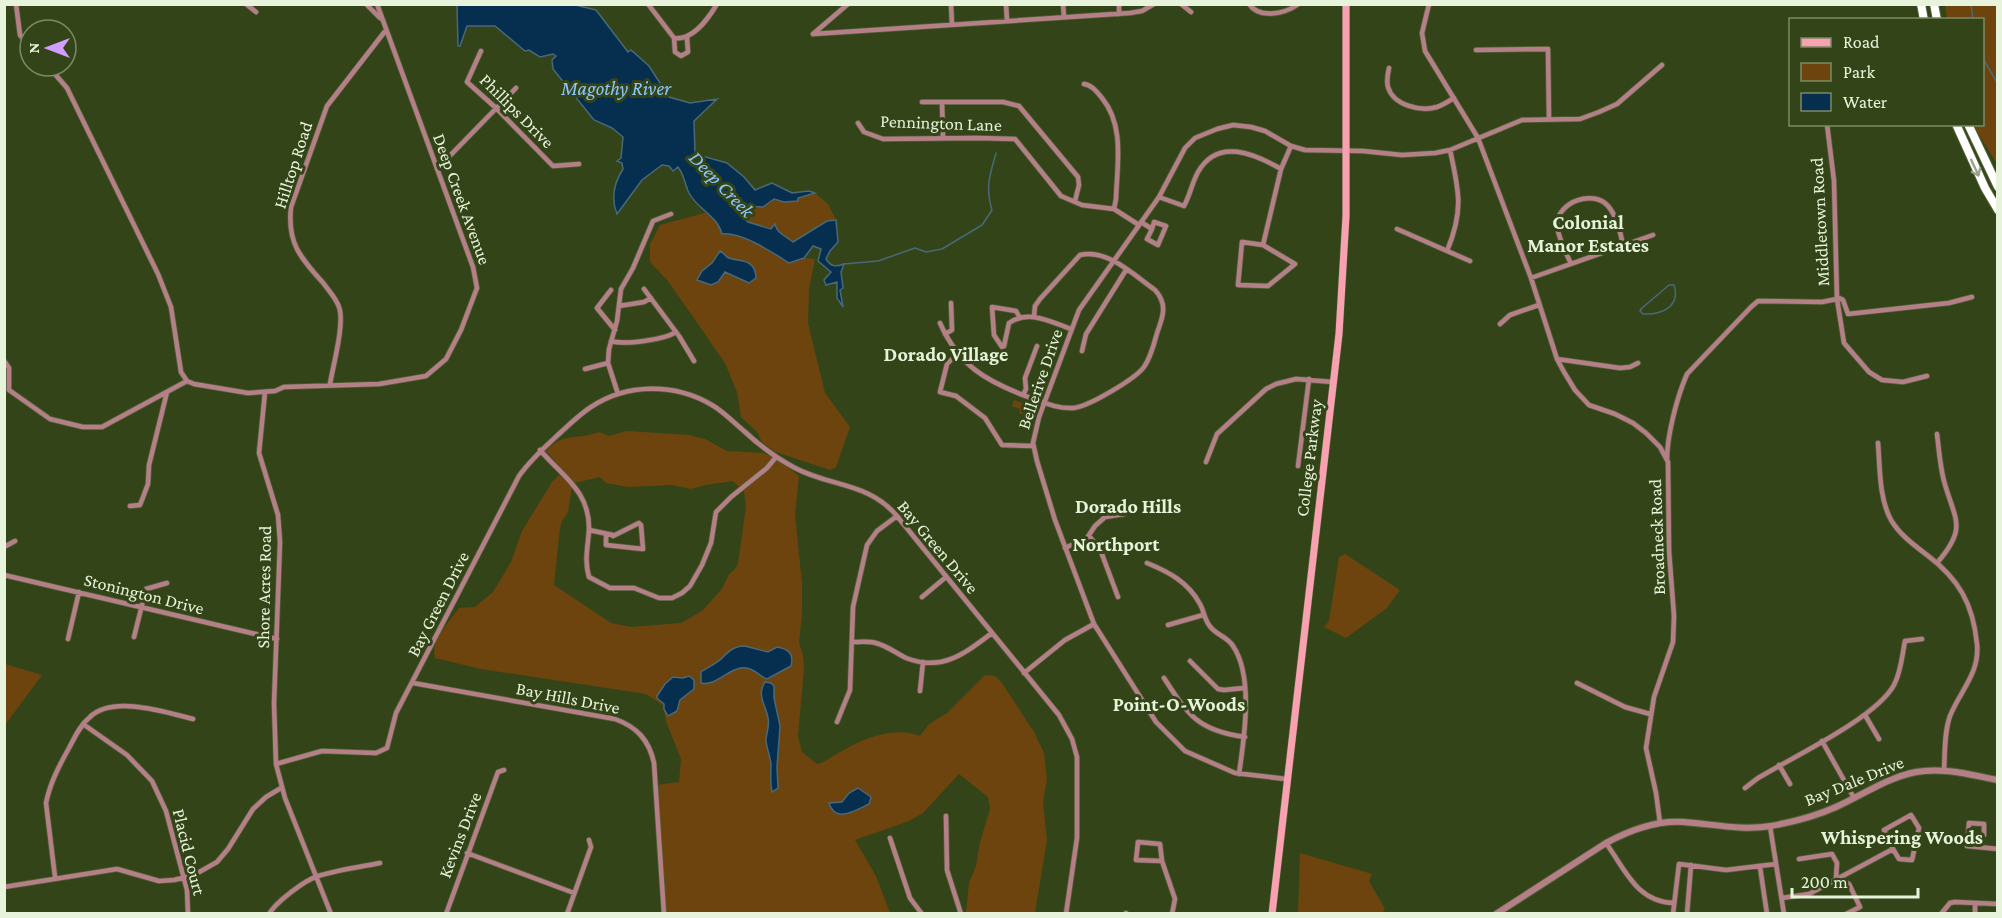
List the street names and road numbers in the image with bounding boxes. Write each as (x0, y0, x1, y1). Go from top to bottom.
street label: Phillips Drive (476, 70, 558, 152)
street label: Pennington Lane (880, 111, 1002, 135)
street label: Hilltop Road (270, 119, 317, 211)
street label: Deep Creek Avenue (429, 131, 495, 267)
street label: Middletown Road (1807, 157, 1833, 287)
street label: Bellerive Drive (1013, 326, 1067, 432)
street label: College Parkway (1292, 397, 1326, 518)
street label: Broadneck Road (1645, 478, 1669, 595)
street label: Bay Green Drive (893, 496, 983, 598)
street label: Shore Acres Road (253, 525, 275, 649)
street label: Bay Green Drive (403, 548, 473, 660)
street label: Stonington Drive (82, 569, 206, 619)
street label: Bay Hills Drive (514, 678, 622, 718)
street label: Bay Dale Drive (1801, 752, 1907, 810)
street label: Kevins Drive (434, 789, 486, 881)
street label: Placid Court (169, 807, 210, 898)

